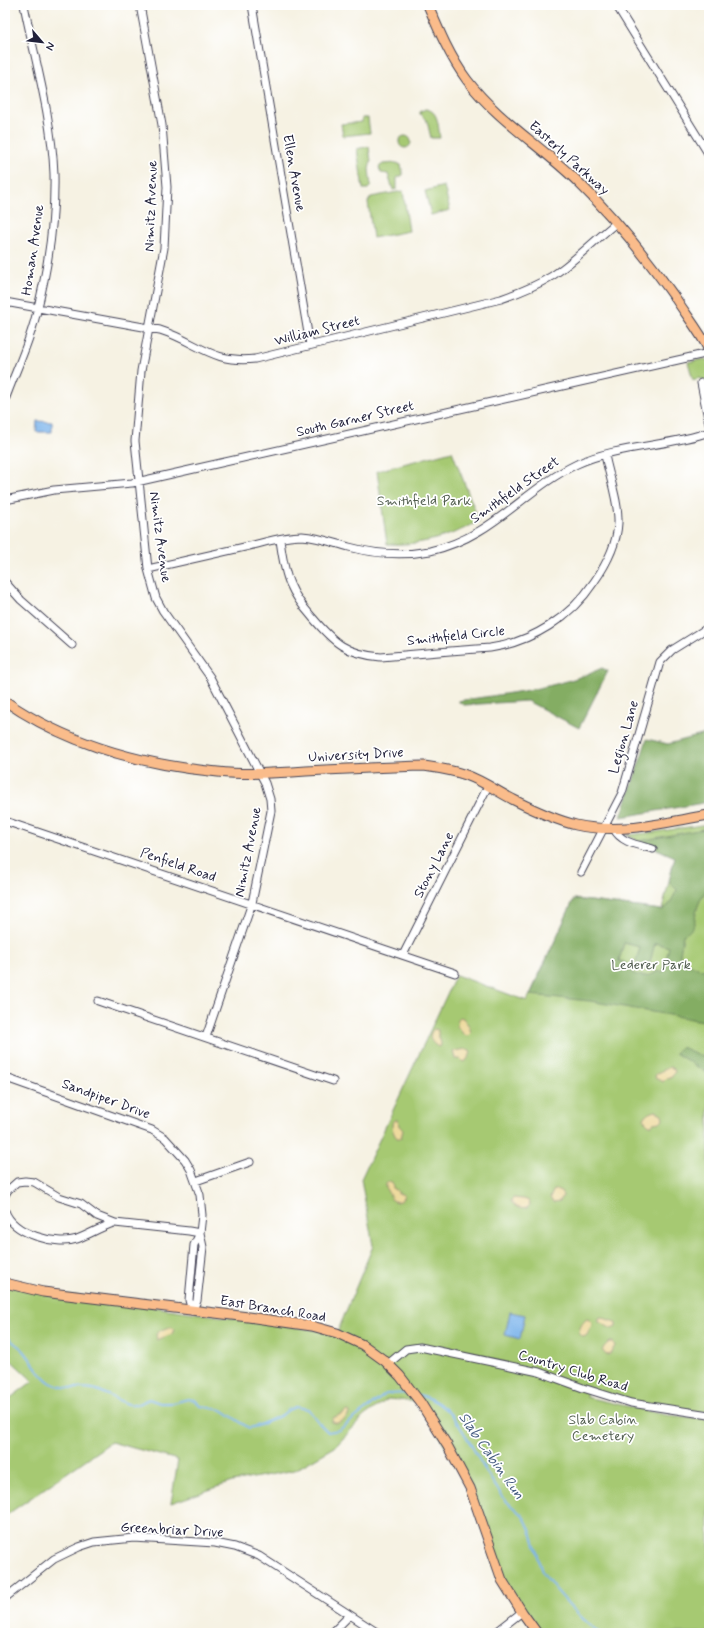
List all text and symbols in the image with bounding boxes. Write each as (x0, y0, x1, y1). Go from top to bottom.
north arrow (22, 22, 62, 62)
text: N (42, 40, 58, 53)
street label: Easterly Parkway (525, 117, 613, 199)
street label: Ellen Avenue (278, 133, 310, 213)
street label: Nimitz Avenue (140, 159, 162, 252)
street label: Homan Avenue (18, 203, 48, 297)
street label: William Street (272, 312, 362, 350)
street label: South Garner Street (294, 397, 416, 441)
street label: Smithfield Street (467, 452, 563, 527)
street label: Nimitz Avenue (145, 490, 175, 584)
park label: Smithfield Park (377, 492, 471, 510)
street label: Smithfield Circle (406, 622, 506, 650)
street label: Legion Lane (605, 698, 645, 776)
street label: University Drive (308, 744, 404, 766)
street label: Nimitz Avenue (230, 805, 266, 899)
street label: Stony Lane (410, 829, 458, 901)
street label: Penfield Road (138, 844, 218, 886)
park label: Lederer Park (611, 956, 691, 974)
street label: Sandpiper Drive (59, 1075, 153, 1123)
street label: East Branch Road (219, 1292, 327, 1326)
street label: Country Club Road (516, 1346, 630, 1396)
water label: Slab Cabin Run (454, 1408, 528, 1504)
park label: Slab Cabin Cemetery (569, 1411, 637, 1445)
street label: Greenbriar Drive (120, 1518, 224, 1542)

